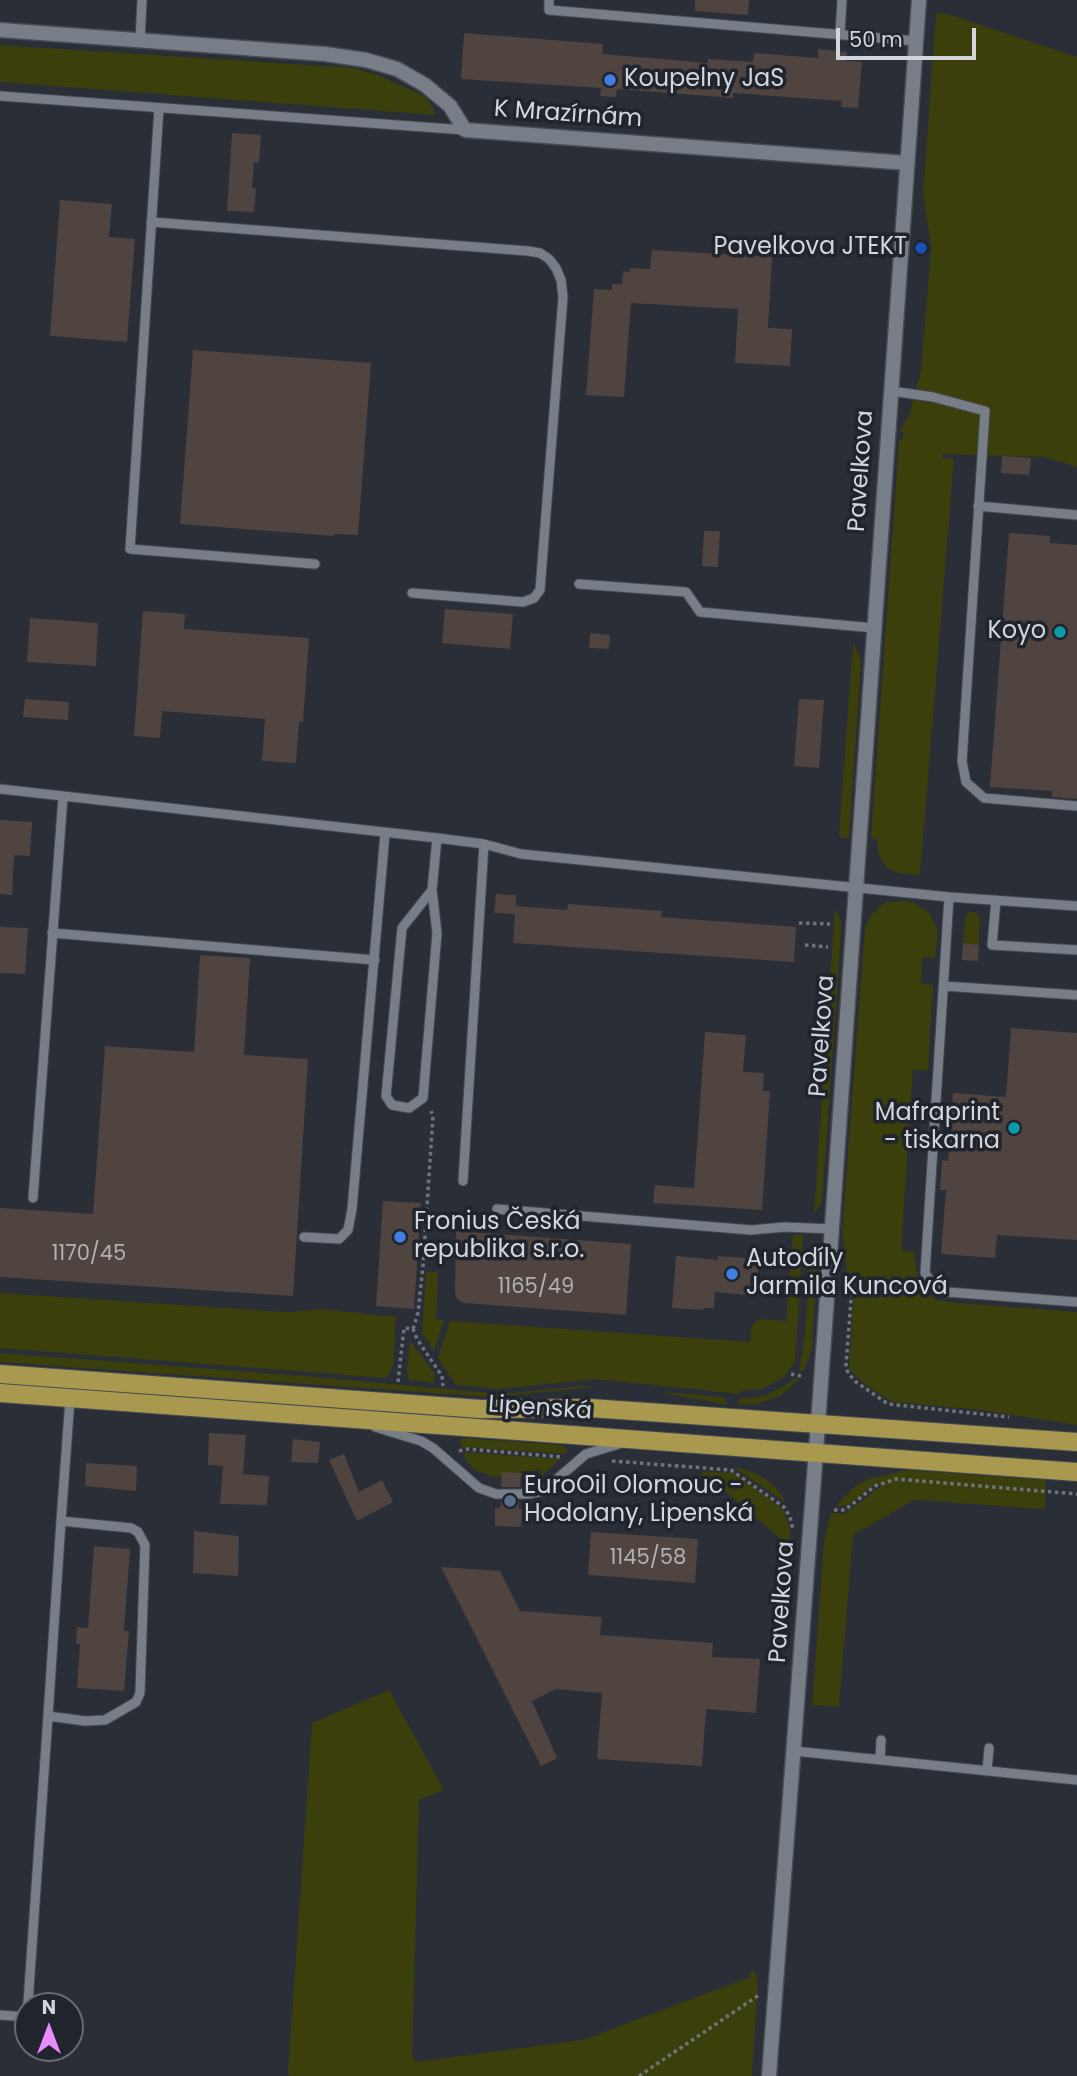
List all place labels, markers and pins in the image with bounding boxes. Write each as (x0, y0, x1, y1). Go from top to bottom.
place label: Koupelny JaS (624, 66, 784, 94)
marker: Koupelny JaS (602, 72, 618, 88)
place label: Pavelkova JTEKT (713, 234, 907, 262)
marker: Pavelkova JTEKT (913, 240, 929, 256)
place label: Koyo (987, 618, 1046, 646)
marker: Koyo (1052, 624, 1068, 640)
place label: Mafraprint - tiskarna (875, 1100, 1000, 1156)
marker: Mafraprint - tiskarna (1006, 1120, 1022, 1136)
place label: Fronius Česká republika s.r.o. (414, 1209, 584, 1265)
marker: Fronius Česká republika s.r.o. (392, 1229, 408, 1245)
place label: Autodíly Jarmila Kuncová (746, 1246, 948, 1302)
marker: Autodíly Jarmila Kuncová (724, 1266, 740, 1282)
place label: EuroOil Olomouc - Hodolany, Lipenská (524, 1473, 754, 1529)
marker: EuroOil Olomouc - Hodolany, Lipenská (502, 1493, 518, 1509)

